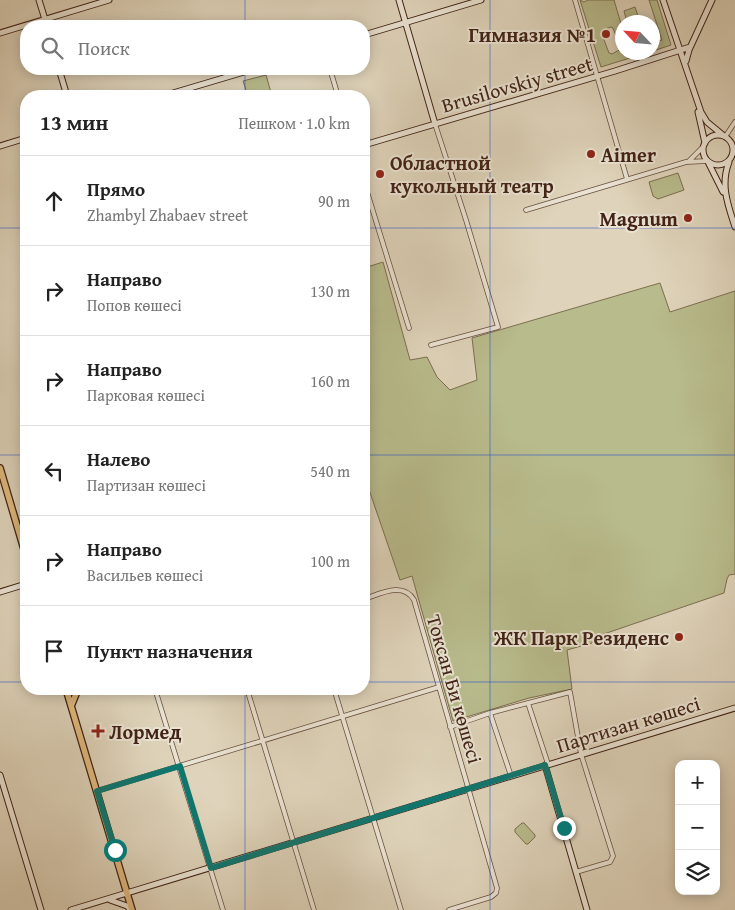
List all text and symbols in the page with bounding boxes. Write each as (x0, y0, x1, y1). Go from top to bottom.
north arrow (615, 15, 660, 60)
search box (20, 20, 370, 75)
place label: Гимназия №1 (468, 20, 596, 49)
marker: Гимназия №1 (600, 28, 612, 40)
icon: search (38, 34, 66, 62)
text: Поиск (78, 34, 130, 62)
street label: Brusilovskiy street (438, 49, 596, 119)
text: 13 мин (40, 107, 108, 138)
text: Пешком · 1.0 km (238, 111, 350, 135)
place label: Aimer (601, 140, 656, 169)
place label: Областной кукольный театр (390, 148, 554, 200)
marker: Aimer (585, 148, 597, 160)
marker: Областной кукольный театр (374, 168, 386, 180)
text: Прямо (87, 175, 145, 203)
icon: ahead (40, 187, 68, 215)
text: 90 m (318, 189, 350, 213)
text: Zhambyl Zhabaev street (87, 203, 248, 227)
place label: Magnum (600, 204, 678, 233)
marker: Magnum (682, 212, 694, 224)
text: Направо (87, 265, 162, 293)
icon: right (40, 277, 68, 305)
text: 130 m (310, 279, 350, 303)
text: Попов көшесі (87, 293, 182, 317)
text: Направо (87, 355, 162, 383)
icon: right (40, 367, 68, 395)
text: 160 m (310, 369, 350, 393)
text: Парковая көшесі (87, 383, 205, 407)
text: Налево (87, 445, 150, 473)
icon: left (40, 457, 68, 485)
text: 540 m (310, 459, 350, 483)
text: Партизан көшесі (87, 473, 206, 497)
text: Направо (87, 535, 162, 563)
icon: right (40, 547, 68, 575)
text: 100 m (310, 549, 350, 573)
text: Васильев көшесі (87, 563, 203, 587)
street label: Токсан Би көшесі (420, 611, 490, 767)
place label: ЖК Парк Резиденс (493, 623, 669, 652)
marker: ЖК Парк Резиденс (673, 631, 685, 643)
icon: arrive (40, 637, 68, 665)
text: Пункт назначения (87, 637, 253, 665)
street label: Партизан көшесі (553, 688, 704, 760)
place label: Лормед (109, 717, 182, 746)
marker: Лормед (91, 724, 105, 738)
map controls (675, 760, 720, 895)
button: + (675, 760, 720, 805)
button: − (675, 805, 720, 850)
route end (553, 817, 576, 840)
route start (104, 839, 127, 862)
button: layers (675, 850, 720, 895)

